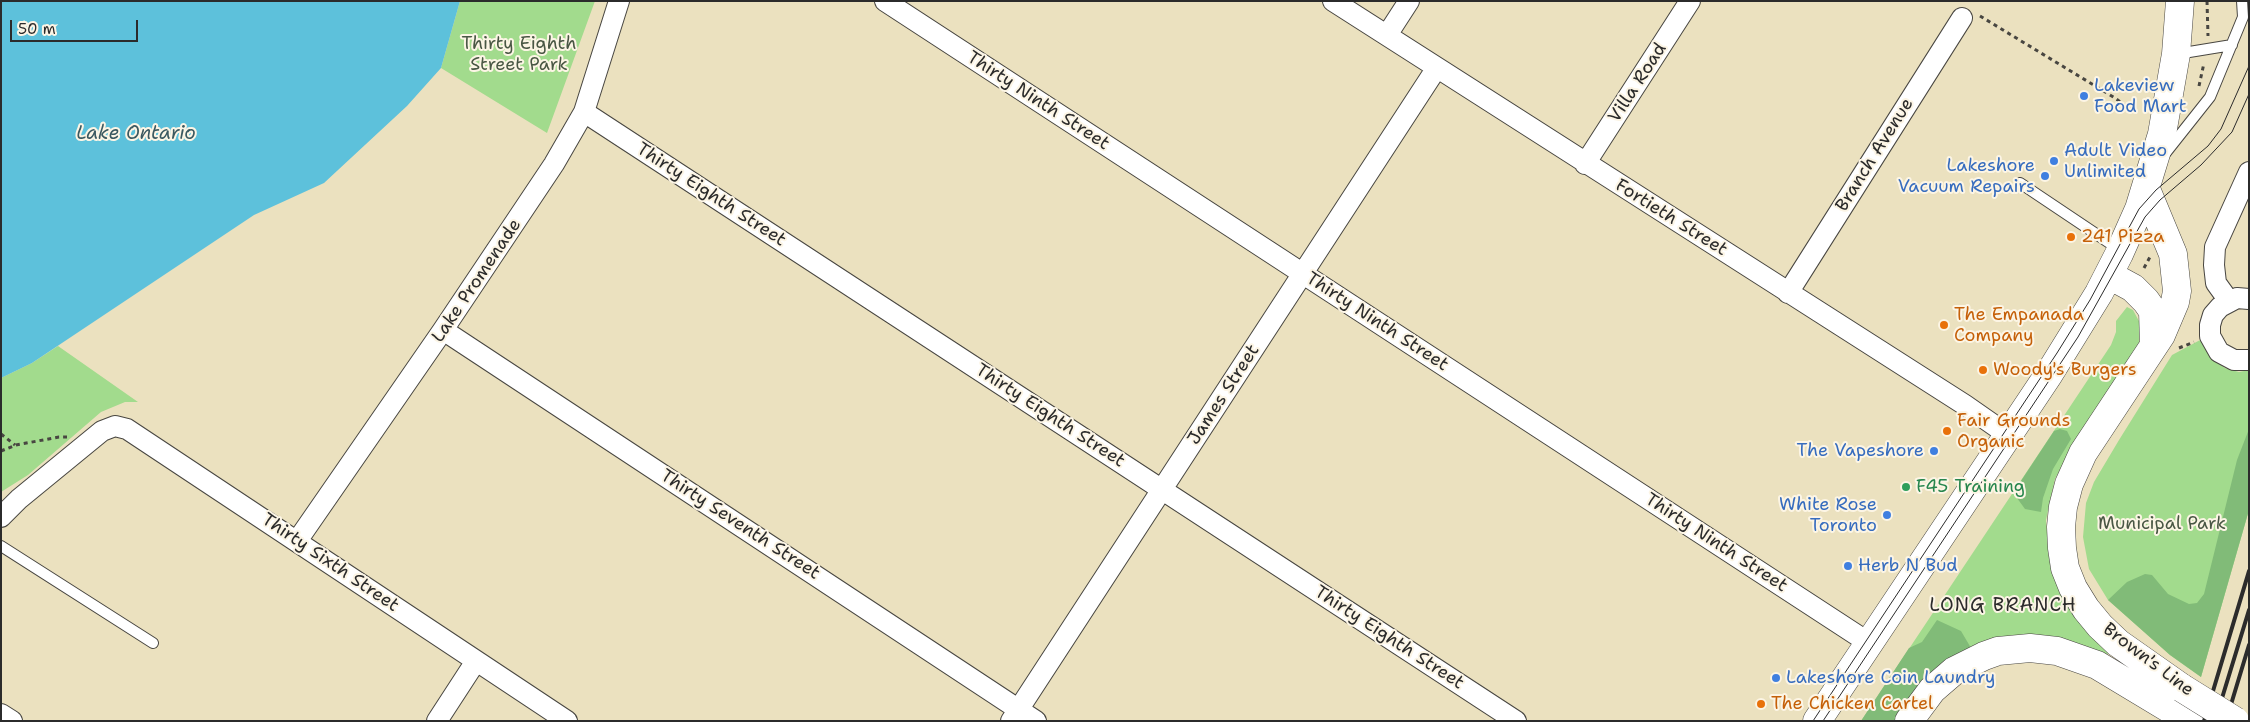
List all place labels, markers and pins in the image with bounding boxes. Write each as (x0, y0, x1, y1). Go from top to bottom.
place label: Lakeview Food Mart (2094, 75, 2187, 118)
marker: Lakeview Food Mart (2078, 90, 2090, 102)
place label: Adult Video Unlimited (2064, 140, 2167, 182)
place label: Lakeshore Vacuum Repairs (1898, 155, 2035, 198)
marker: Adult Video Unlimited (2048, 155, 2060, 167)
marker: Lakeshore Vacuum Repairs (2039, 170, 2051, 182)
place label: 241 Pizza (2081, 226, 2165, 248)
marker: 241 Pizza (2065, 231, 2077, 243)
place label: The Empanada Company (1954, 304, 2084, 346)
marker: The Empanada Company (1938, 319, 1950, 331)
place label: Woody's Burgers (1993, 359, 2137, 381)
marker: Woody's Burgers (1977, 364, 1989, 376)
place label: Fair Grounds Organic (1957, 410, 2070, 452)
marker: Fair Grounds Organic (1941, 425, 1953, 437)
place label: The Vapeshore (1797, 440, 1924, 462)
marker: The Vapeshore (1928, 445, 1940, 457)
place label: F45 Training (1916, 476, 2025, 498)
marker: F45 Training (1900, 481, 1912, 493)
place label: White Rose Toronto (1779, 494, 1877, 536)
marker: White Rose Toronto (1881, 509, 1893, 521)
place label: Herb N Bud (1858, 555, 1958, 577)
marker: Herb N Bud (1842, 560, 1854, 572)
place label: Lakeshore Coin Laundry (1786, 667, 1995, 689)
marker: Lakeshore Coin Laundry (1770, 672, 1782, 684)
place label: The Chicken Cartel (1771, 693, 1933, 715)
marker: The Chicken Cartel (1755, 698, 1767, 710)

